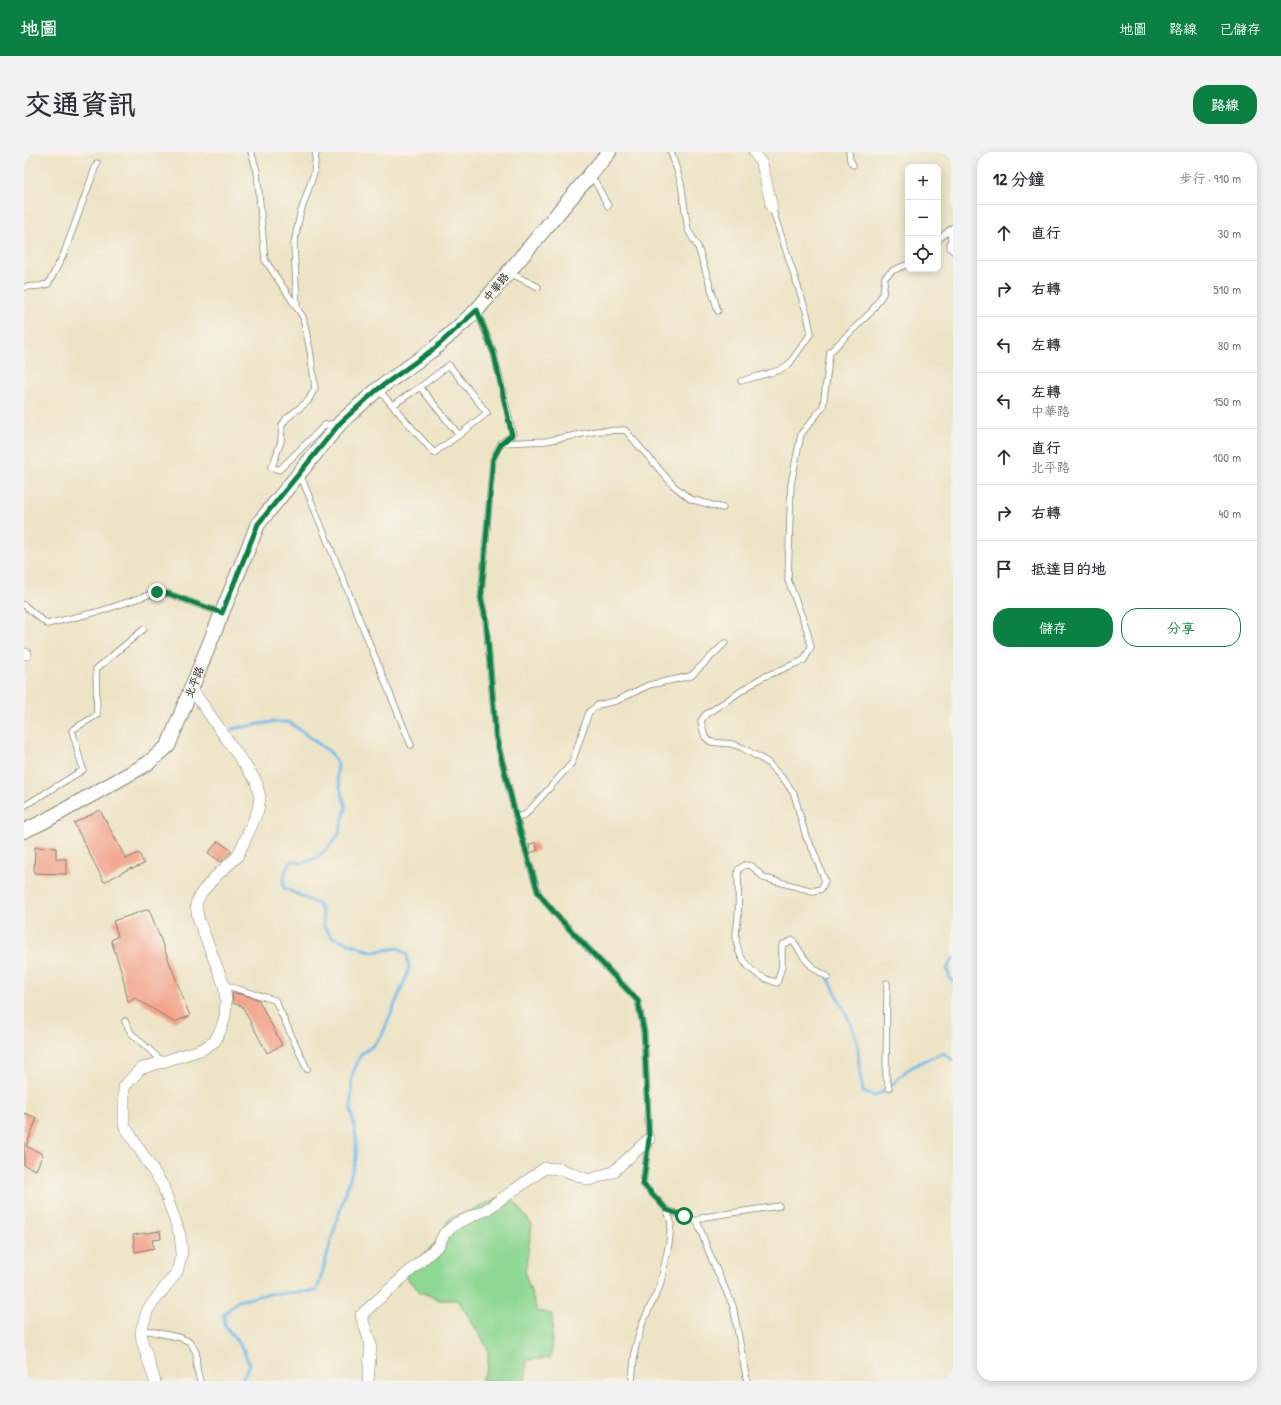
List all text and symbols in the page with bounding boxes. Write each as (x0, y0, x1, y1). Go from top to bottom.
text: 地圖 (20, 15, 58, 41)
text: 地圖 (1119, 19, 1147, 38)
text: 路線 (1169, 19, 1197, 38)
text: 已儲存 (1219, 19, 1261, 38)
text: 交通資訊 (24, 85, 136, 123)
button: 路線 (1193, 85, 1257, 124)
map controls (905, 164, 941, 272)
button: + (905, 164, 941, 200)
text: 12 分鐘 (993, 167, 1045, 190)
text: 步行 · 910 m (1179, 169, 1241, 187)
button: − (905, 200, 941, 236)
icon: ahead (993, 222, 1015, 244)
text: 直行 (1031, 222, 1061, 243)
text: 30 m (1218, 224, 1241, 242)
button: locate (905, 236, 941, 272)
street label: 中華路 (480, 270, 512, 304)
icon: right (993, 278, 1015, 300)
text: 右轉 (1031, 278, 1061, 299)
text: 510 m (1213, 280, 1241, 298)
icon: left (993, 334, 1015, 356)
text: 左轉 (1031, 334, 1061, 355)
text: 80 m (1218, 336, 1241, 354)
text: 左轉 (1031, 381, 1061, 402)
icon: left (993, 390, 1015, 412)
text: 150 m (1213, 392, 1241, 410)
text: 中華路 (1031, 402, 1070, 420)
text: 直行 (1031, 437, 1061, 458)
icon: ahead (993, 446, 1015, 468)
text: 100 m (1213, 448, 1241, 466)
text: 北平路 (1031, 458, 1070, 476)
icon: right (993, 502, 1015, 524)
text: 右轉 (1031, 502, 1061, 523)
text: 40 m (1218, 504, 1241, 522)
icon: arrive (993, 558, 1015, 580)
text: 抵達目的地 (1031, 558, 1106, 579)
route end (148, 583, 166, 601)
button: 儲存 (993, 608, 1113, 647)
button: 分享 (1121, 608, 1241, 647)
street label: 北平路 (181, 664, 207, 700)
route start (675, 1207, 693, 1225)

